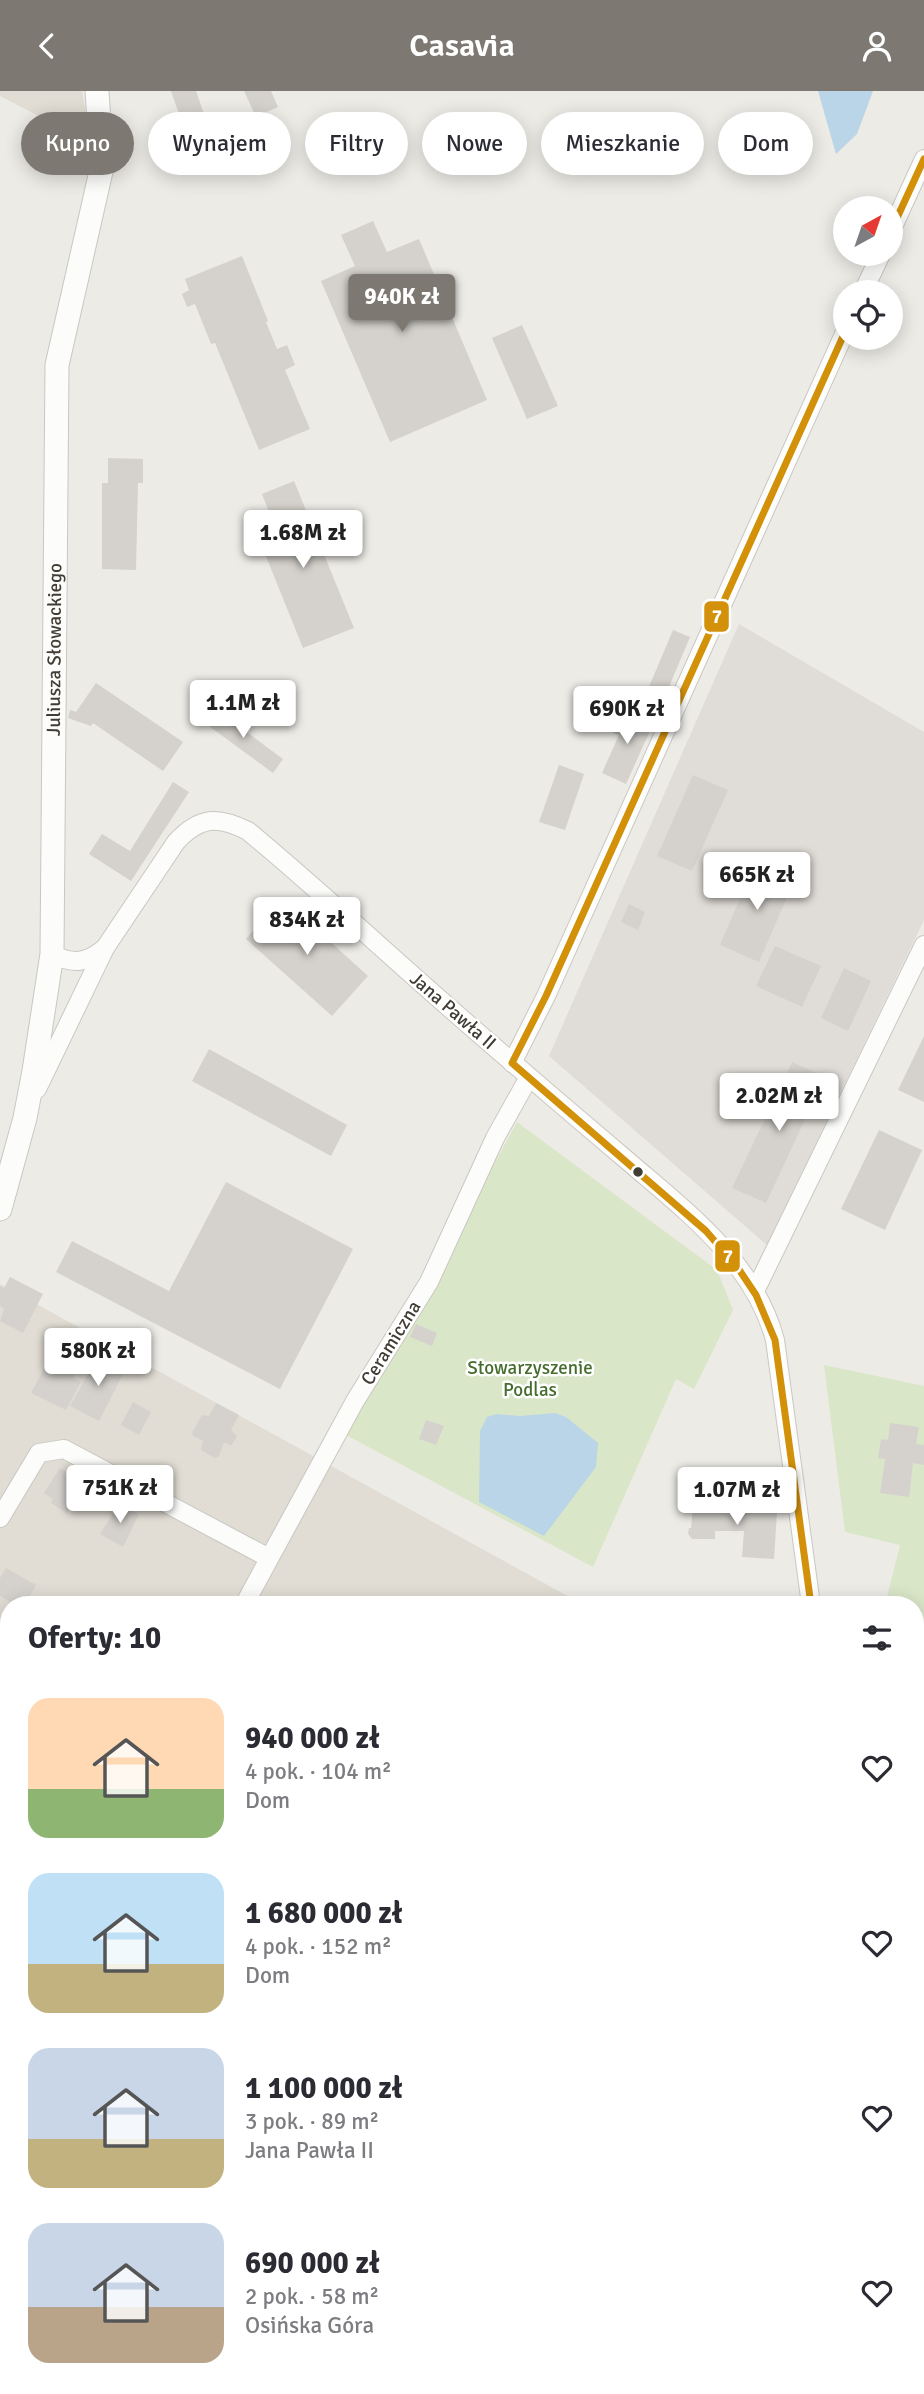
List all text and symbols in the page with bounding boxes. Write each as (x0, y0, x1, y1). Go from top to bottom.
text: Casavia (409, 26, 515, 65)
icon: back (28, 27, 66, 65)
icon: person (858, 27, 896, 65)
chip: Kupno (21, 112, 134, 175)
chip: Wynajem (148, 112, 291, 175)
chip: Filtry (305, 112, 408, 175)
chip: Nowe (422, 112, 527, 175)
chip: Mieszkanie (541, 112, 704, 175)
chip: Dom (718, 112, 813, 175)
north arrow (833, 196, 903, 266)
map controls (833, 196, 903, 350)
pin: 940K zł (337, 275, 467, 334)
button: locate (833, 280, 903, 350)
text: 940K zł (364, 282, 440, 311)
pin: 1.68M zł (231, 511, 375, 570)
text: 1.68M zł (260, 518, 346, 547)
street label: Juliusza Słowackiego (42, 563, 67, 736)
line badge: 7 (703, 600, 730, 633)
text: 7 (712, 605, 722, 629)
pin: 1.1M zł (178, 681, 308, 740)
pin: 690K zł (562, 687, 692, 746)
text: 1.1M zł (206, 688, 280, 717)
text: 690K zł (589, 694, 665, 723)
pin: 665K zł (692, 853, 822, 912)
text: 665K zł (719, 860, 795, 889)
pin: 834K zł (242, 897, 372, 957)
text: 834K zł (269, 905, 345, 934)
street label: Jana Pawła II (405, 967, 501, 1055)
pin: 2.02M zł (707, 1073, 851, 1133)
text: 2.02M zł (736, 1081, 822, 1110)
unlabelled marker (631, 1165, 645, 1179)
line badge: 7 (714, 1239, 741, 1273)
text: 7 (723, 1245, 733, 1269)
street label: Ceramiczna (356, 1296, 426, 1390)
pin: 580K zł (33, 1329, 163, 1388)
text: 580K zł (60, 1336, 136, 1365)
park label: Stowarzyszenie Podlas (467, 1356, 593, 1402)
pin: 751K zł (55, 1465, 185, 1525)
pin: 1.07M zł (665, 1467, 809, 1527)
text: 751K zł (82, 1473, 158, 1502)
text: 1.07M zł (694, 1475, 780, 1504)
icon: filters (858, 1619, 896, 1657)
text: Oferty: 10 (28, 1620, 161, 1657)
text: 940 000 zł (245, 1720, 380, 1757)
icon: home (84, 1726, 168, 1810)
icon: heart (858, 1749, 896, 1787)
text: 4 pok. · 104 m² (245, 1757, 392, 1786)
text: Dom (245, 1786, 290, 1815)
text: 1 680 000 zł (245, 1895, 403, 1932)
icon: home (84, 1901, 168, 1985)
icon: heart (858, 1924, 896, 1962)
text: 4 pok. · 152 m² (245, 1932, 392, 1961)
text: Dom (245, 1961, 290, 1990)
text: 1 100 000 zł (245, 2070, 403, 2107)
icon: home (84, 2076, 168, 2160)
icon: heart (858, 2099, 896, 2137)
text: 3 pok. · 89 m² (245, 2107, 379, 2136)
text: Jana Pawła II (245, 2136, 374, 2165)
text: 690 000 zł (245, 2245, 380, 2282)
icon: home (84, 2251, 168, 2335)
icon: heart (858, 2274, 896, 2312)
text: 2 pok. · 58 m² (245, 2282, 379, 2311)
text: Osińska Góra (245, 2311, 374, 2340)

